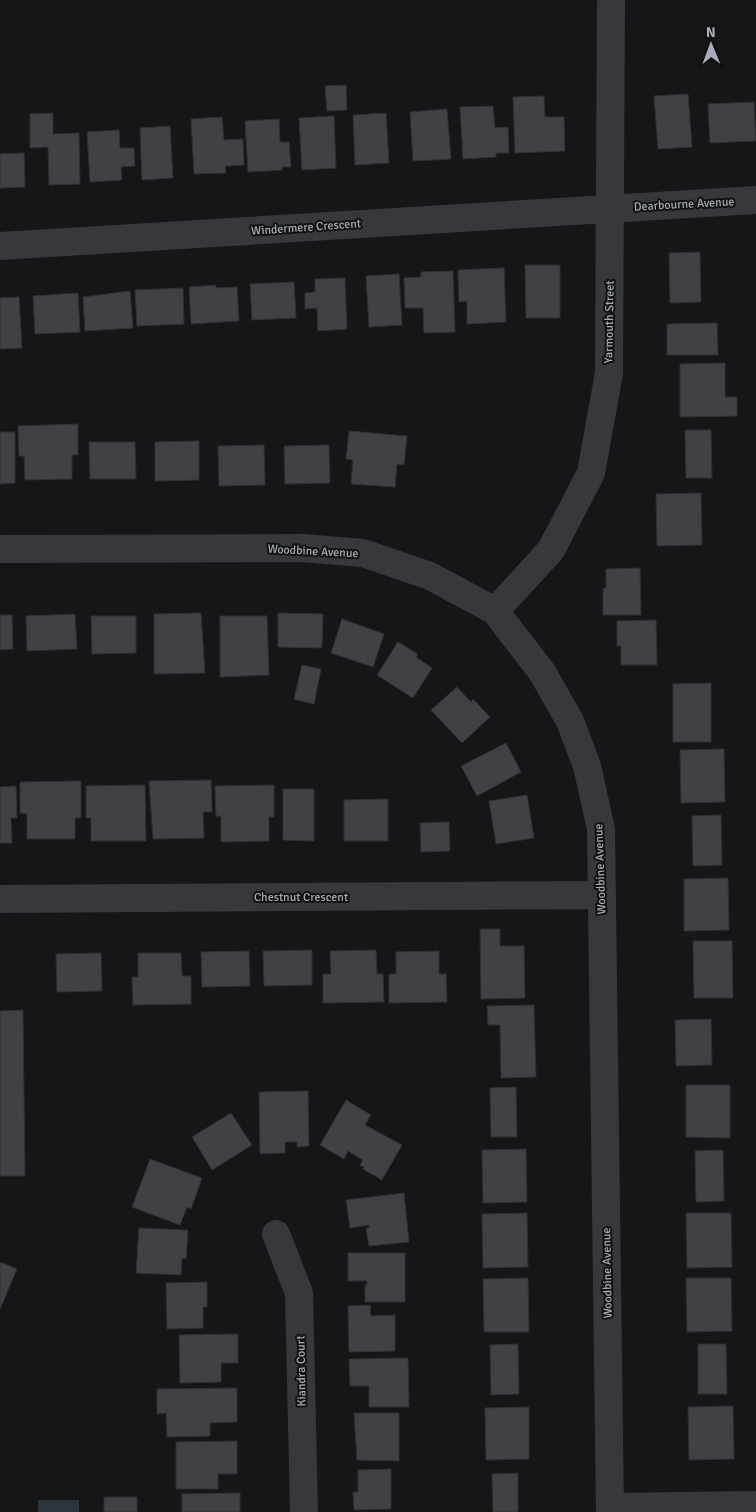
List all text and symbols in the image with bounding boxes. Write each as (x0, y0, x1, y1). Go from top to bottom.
north arrow (686, 20, 736, 70)
text: N (706, 24, 716, 41)
street label: Dearbourne Avenue (633, 194, 735, 215)
street label: Windermere Crescent (251, 216, 362, 239)
street label: Yarmouth Street (601, 280, 618, 364)
street label: Woodbine Avenue (267, 542, 359, 561)
street label: Woodbine Avenue (591, 823, 610, 915)
street label: Chestnut Crescent (254, 890, 348, 905)
street label: Woodbine Avenue (599, 1227, 616, 1319)
street label: Kiandra Court (293, 1335, 310, 1407)

